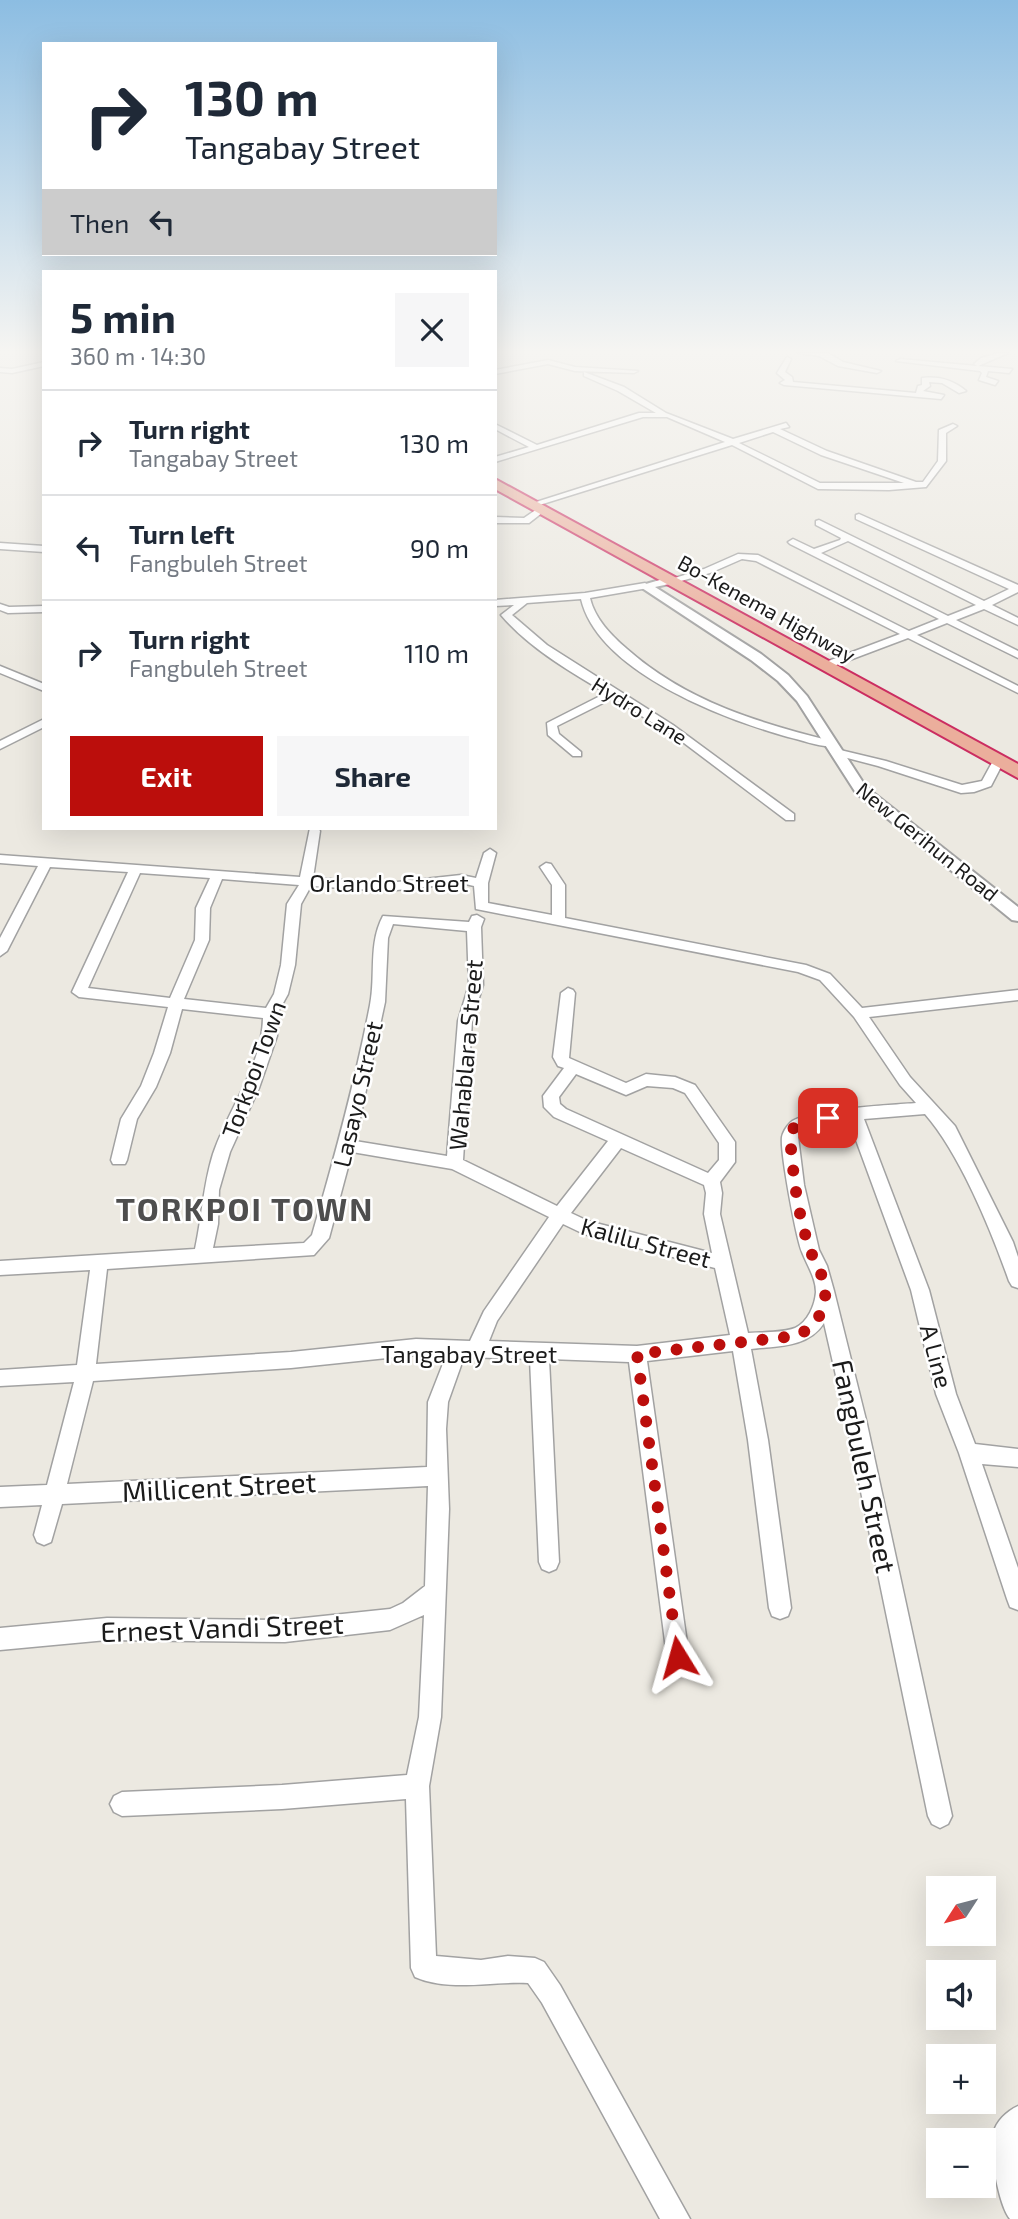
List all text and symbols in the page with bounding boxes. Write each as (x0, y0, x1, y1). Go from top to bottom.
text: 130 m (185, 67, 319, 126)
icon: right (70, 70, 161, 161)
text: Tangabay Street (185, 127, 420, 165)
icon: left (143, 203, 181, 241)
text: Then (70, 207, 129, 238)
text: 5 min (70, 291, 176, 341)
button: close (395, 293, 469, 367)
text: 360 m · 14:30 (70, 342, 206, 370)
text: Turn right (129, 413, 250, 444)
icon: right (70, 424, 108, 462)
text: 130 m (400, 427, 469, 458)
text: Tangabay Street (129, 444, 298, 472)
text: Turn left (129, 518, 235, 549)
icon: left (70, 529, 108, 567)
text: 90 m (410, 532, 469, 563)
text: Fangbuleh Street (129, 549, 308, 577)
street label: Bo-Kenema Highway (674, 549, 860, 667)
text: Turn right (129, 623, 250, 654)
icon: right (70, 634, 108, 672)
text: 110 m (404, 637, 469, 668)
text: Fangbuleh Street (129, 654, 308, 682)
street label: Hydro Lane (588, 671, 692, 749)
button: Exit (70, 736, 263, 816)
button: Share (277, 736, 469, 816)
street label: New Gerihun Road (852, 776, 1004, 906)
street label: Orlando Street (309, 868, 469, 897)
street label: Wahablara Street (442, 958, 488, 1152)
street label: Torkpoi Town (215, 997, 291, 1141)
street label: Lasayo Street (326, 1018, 388, 1170)
pin (798, 1088, 858, 1148)
icon: arrive (809, 1099, 847, 1137)
district label: TORKPOI TOWN (116, 1189, 374, 1227)
street label: Kalilu Street (578, 1211, 714, 1273)
street label: A Line (915, 1321, 959, 1391)
street label: Tangabay Street (381, 1339, 557, 1368)
street label: Fangbuleh Street (826, 1356, 904, 1576)
street label: Millicent Street (121, 1464, 317, 1508)
street label: Ernest Vandi Street (100, 1606, 344, 1648)
position arrow (641, 1620, 715, 1694)
north arrow (926, 1876, 996, 1946)
map controls (926, 1876, 996, 2198)
button: sound (926, 1960, 996, 2030)
button: + (926, 2044, 996, 2114)
button: − (926, 2128, 996, 2198)

